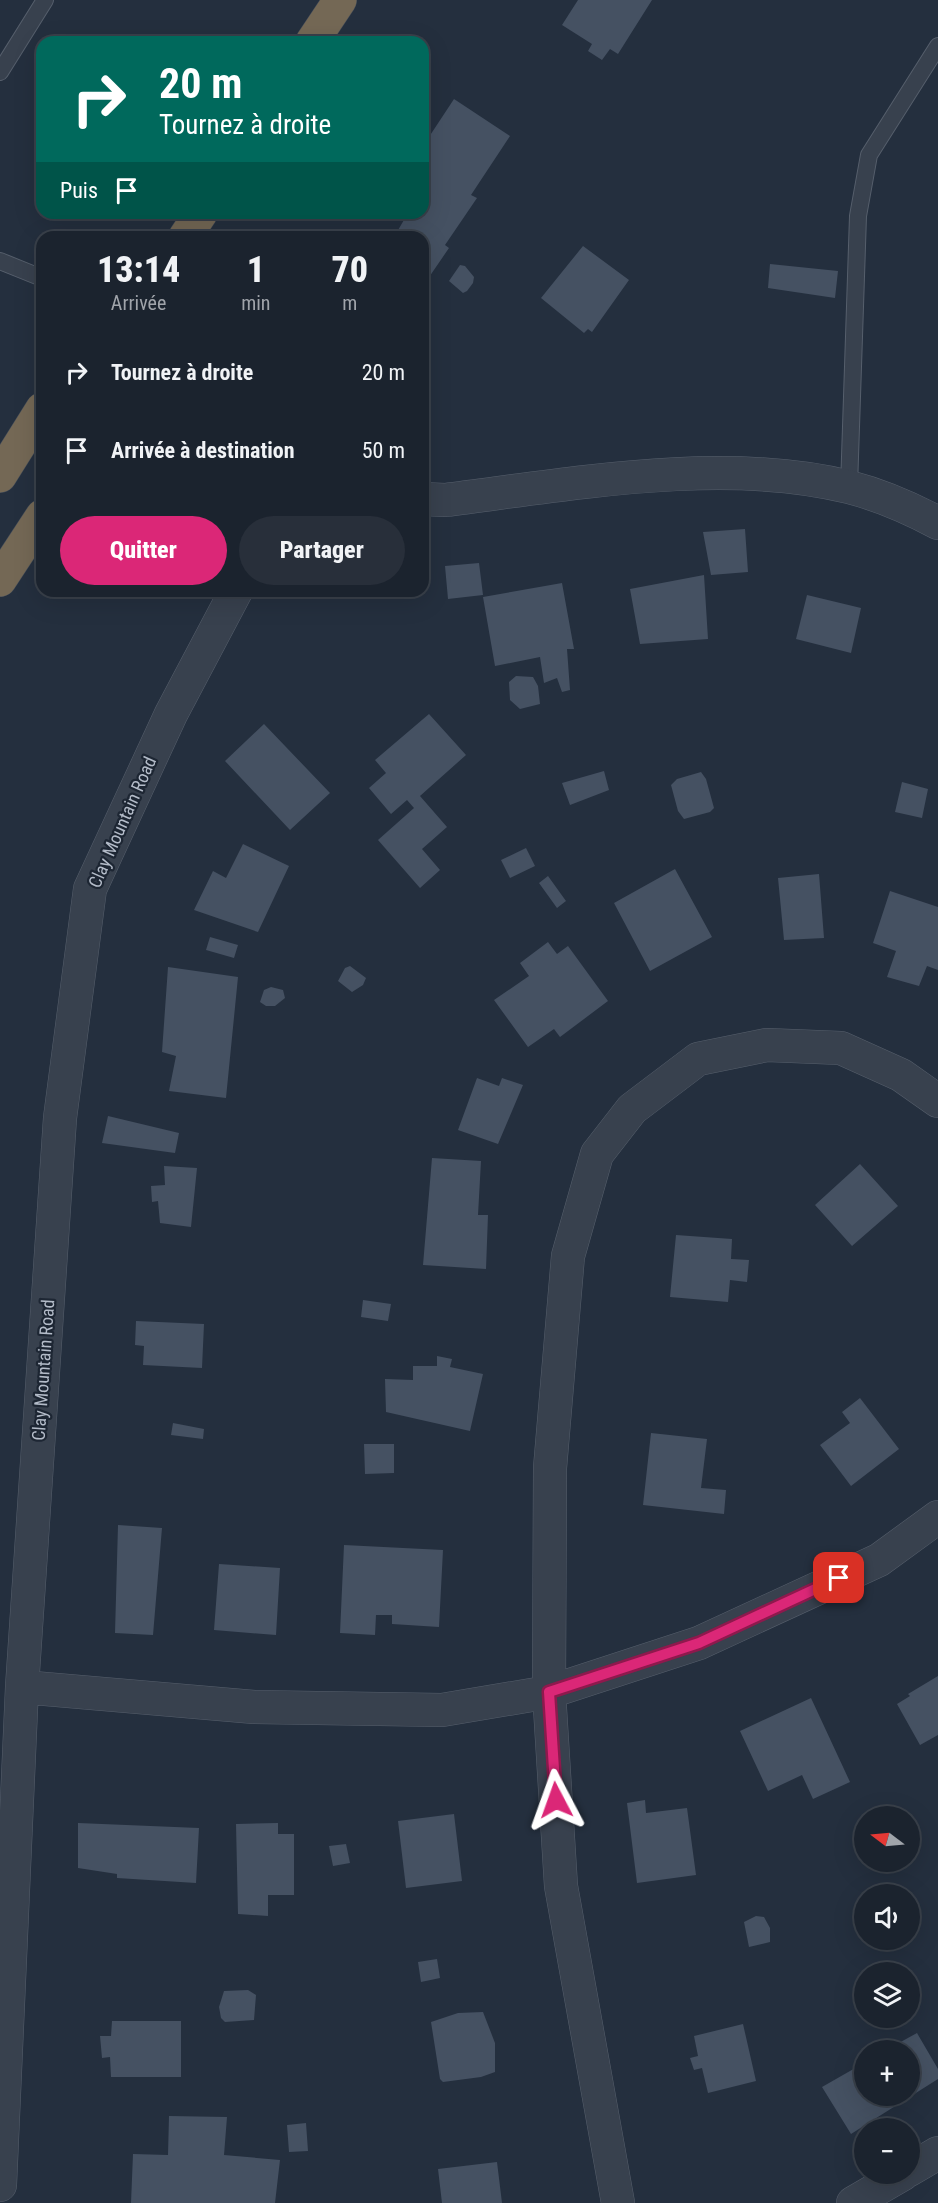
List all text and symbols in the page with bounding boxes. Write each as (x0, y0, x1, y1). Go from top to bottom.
text: 20 m (159, 59, 242, 108)
icon: right (60, 60, 138, 138)
text: Tournez à droite (159, 109, 331, 141)
icon: arrive (110, 174, 143, 207)
text: Puis (60, 178, 98, 203)
text: 13:14 (97, 249, 180, 291)
text: 1 (247, 249, 265, 291)
text: 70 (331, 249, 368, 291)
text: Arrivée (111, 291, 166, 315)
text: min (241, 291, 271, 315)
text: m (342, 291, 357, 315)
icon: right (60, 356, 93, 389)
text: Tournez à droite (111, 360, 253, 385)
text: 20 m (362, 360, 405, 385)
icon: arrive (60, 434, 93, 467)
text: Arrivée à destination (111, 438, 295, 463)
text: 50 m (362, 438, 405, 463)
button: Quitter (60, 516, 227, 585)
button: Partager (239, 516, 405, 585)
street label: Clay Mountain Road (84, 753, 160, 891)
street label: Clay Mountain Road (28, 1299, 58, 1441)
pin (813, 1552, 864, 1603)
icon: arrive (822, 1561, 855, 1594)
position arrow (524, 1768, 588, 1832)
north arrow (854, 1806, 920, 1872)
map controls (854, 1806, 920, 2184)
button: sound (854, 1884, 920, 1950)
button: layers (854, 1962, 920, 2028)
button: + (854, 2040, 920, 2106)
button: − (854, 2118, 920, 2184)

